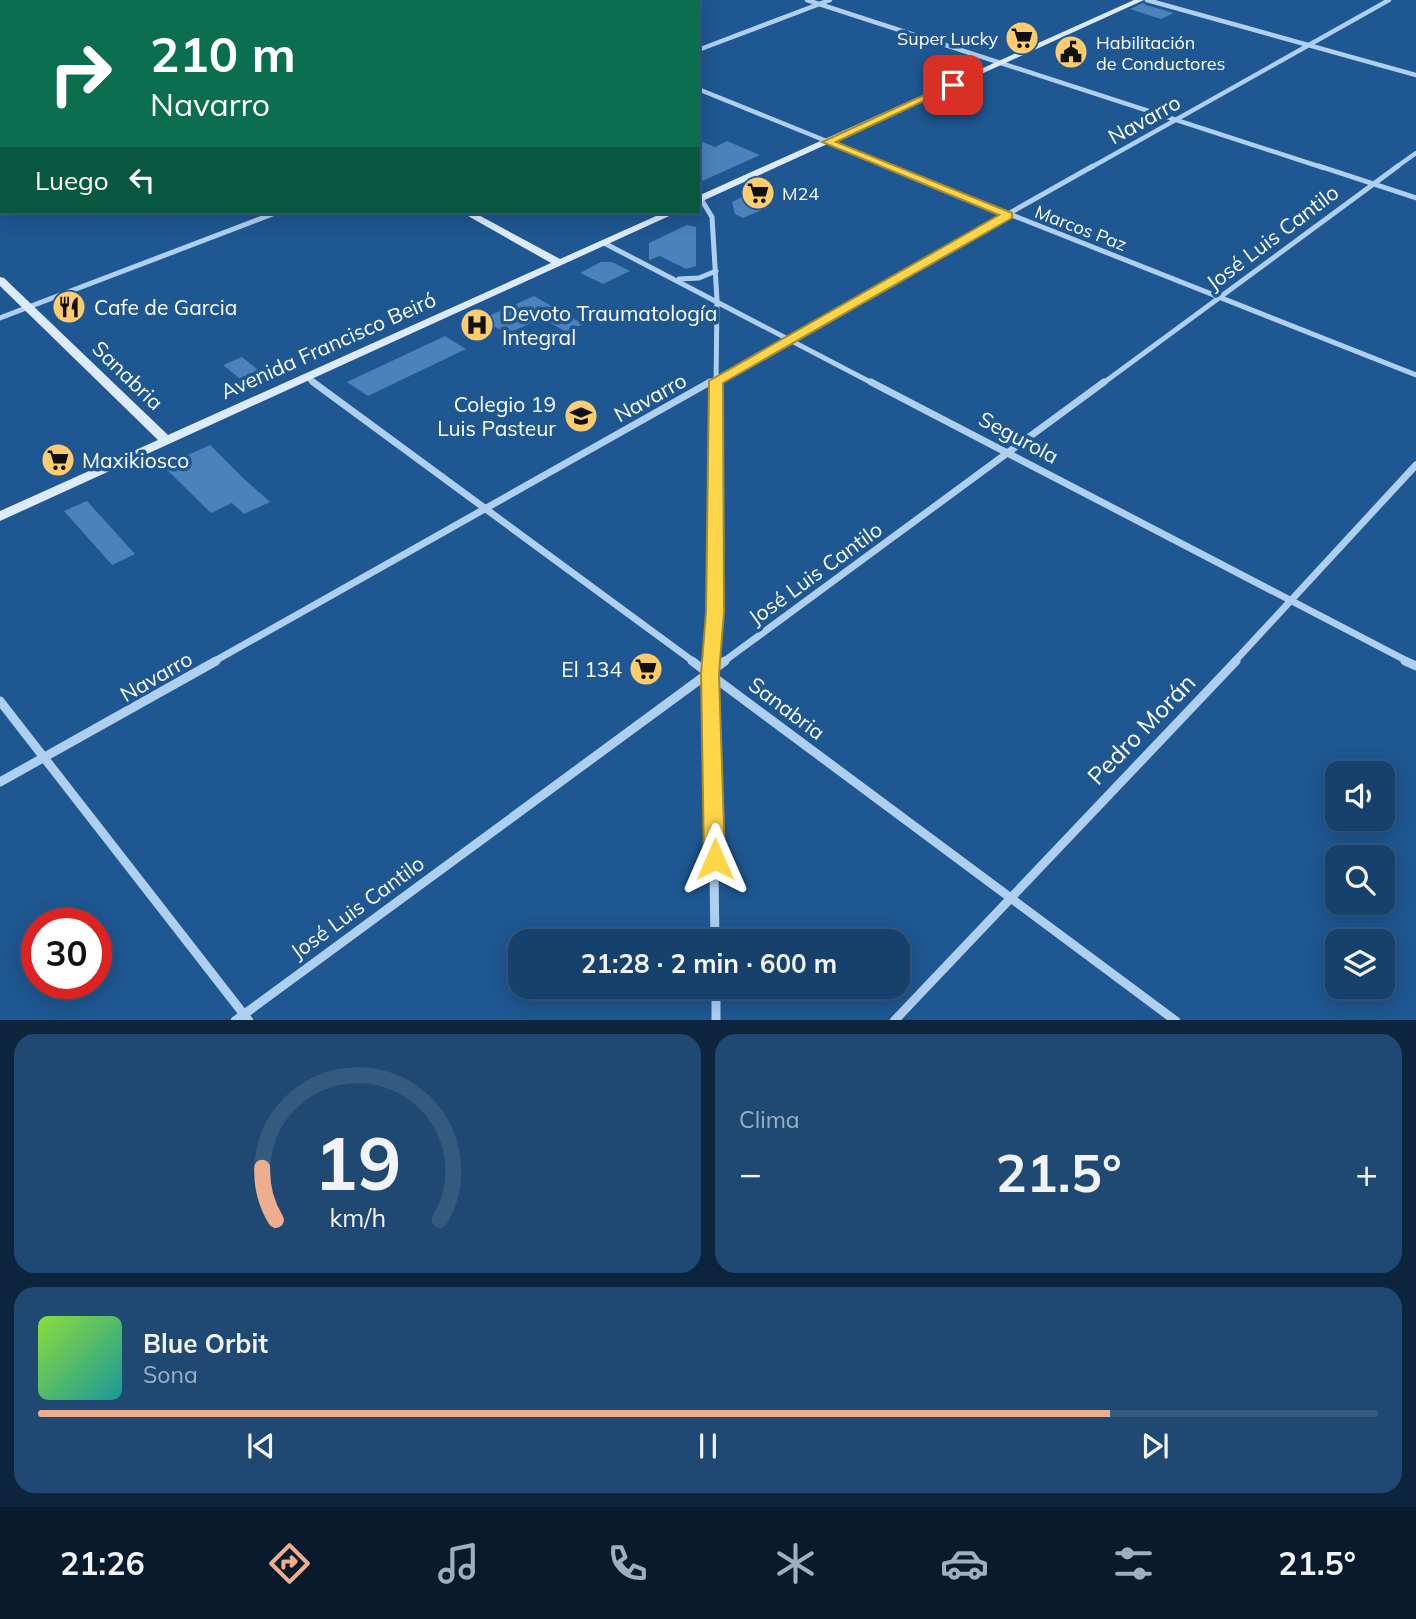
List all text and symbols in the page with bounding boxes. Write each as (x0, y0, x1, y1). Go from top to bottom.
supermarket icon: Super Lucky (1003, 19, 1041, 57)
text: 210 m (150, 23, 296, 84)
place label: Super Lucky (897, 27, 998, 50)
icon: right (35, 28, 126, 119)
place label: Habilitación de Conductores (1096, 31, 1226, 75)
public building icon: Habilitación de Conductores (1052, 33, 1090, 71)
pin (923, 55, 983, 115)
icon: arrive (934, 66, 972, 104)
text: Navarro (150, 84, 270, 124)
street label: Navarro (1103, 89, 1185, 149)
icon: left (123, 161, 161, 199)
text: Luego (35, 164, 109, 197)
supermarket icon: M24 (739, 174, 777, 212)
street label: José Luis Cantilo (1201, 179, 1343, 295)
place label: M24 (782, 182, 819, 205)
street label: Marcos Paz (1032, 200, 1130, 256)
street label: Avenida Francisco Beiró (216, 286, 440, 404)
restaurant icon: Cafe de Garcia (50, 288, 88, 326)
place label: Cafe de Garcia (94, 294, 237, 320)
place label: Devoto Traumatología Integral (502, 300, 717, 350)
hospital icon: Devoto Traumatología Integral (458, 306, 496, 344)
street label: Sanabria (87, 335, 169, 415)
street label: Navarro (609, 367, 691, 427)
place label: Colegio 19 Luis Pasteur (437, 391, 556, 441)
school or university icon: Colegio 19 Luis Pasteur (562, 397, 600, 435)
street label: Segurola (975, 405, 1063, 469)
supermarket icon: Maxikiosco (39, 441, 77, 479)
place label: Maxikiosco (82, 447, 189, 473)
street label: José Luis Cantilo (743, 516, 887, 630)
street label: Navarro (115, 645, 197, 707)
supermarket icon: El 134 (627, 650, 665, 688)
place label: El 134 (561, 656, 622, 682)
street label: Pedro Morán (1081, 667, 1201, 791)
street label: Sanabria (744, 671, 830, 745)
map controls (1325, 761, 1395, 999)
button: sound (1325, 761, 1395, 831)
position arrow (678, 822, 752, 896)
button: search (1325, 845, 1395, 915)
street label: José Luis Cantilo (285, 850, 429, 964)
speed limit sign: 30 (21, 908, 112, 999)
button: layers (1325, 929, 1395, 999)
text: 21:28 · 2 min · 600 m (581, 947, 837, 980)
text: Clima (739, 1105, 800, 1134)
text: 19 (314, 1117, 401, 1208)
text: 21.5° (995, 1140, 1122, 1205)
text: − (739, 1149, 762, 1197)
text: + (1355, 1149, 1378, 1197)
text: km/h (329, 1201, 386, 1232)
text: Blue Orbit (143, 1327, 268, 1360)
text: Sona (143, 1360, 198, 1389)
icon: previous (242, 1427, 280, 1465)
icon: pause (689, 1427, 727, 1465)
icon: next (1136, 1427, 1174, 1465)
icon: directions (265, 1539, 314, 1588)
icon: music (434, 1539, 483, 1588)
icon: phone (603, 1539, 652, 1588)
icon: climate (771, 1539, 820, 1588)
icon: car (940, 1539, 989, 1588)
icon: filters (1109, 1539, 1158, 1588)
text: 21:26 (60, 1543, 145, 1583)
text: 21.5° (1278, 1543, 1356, 1583)

